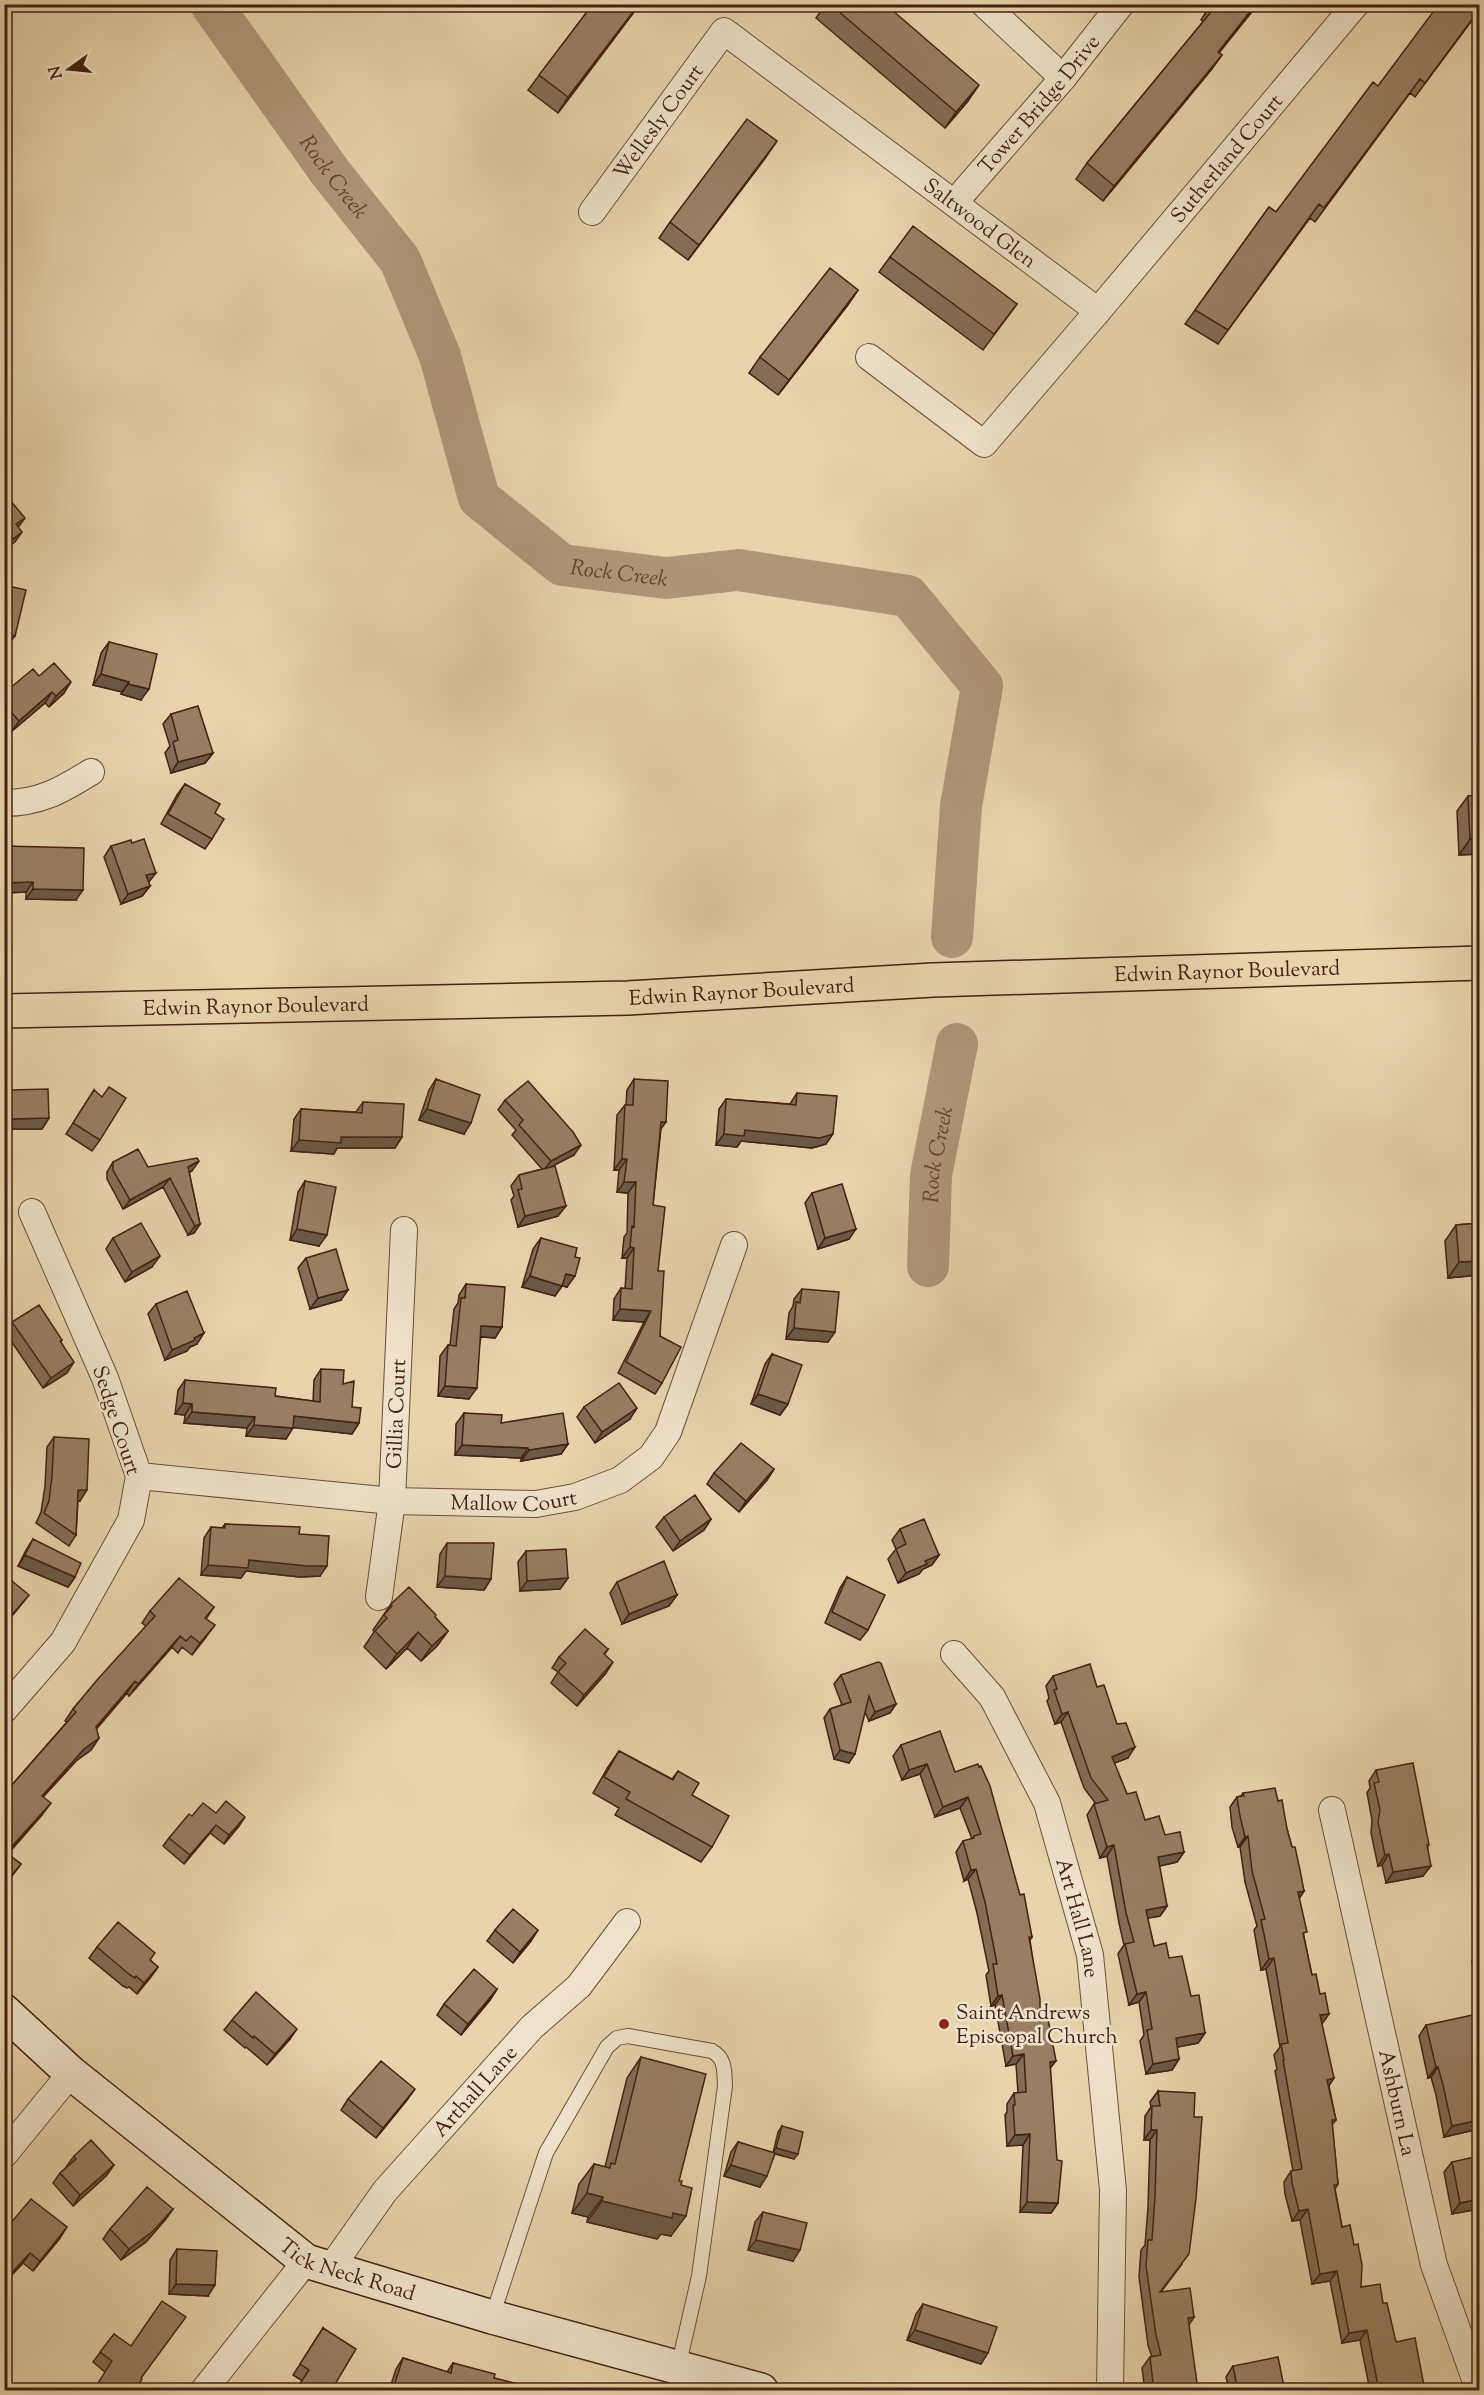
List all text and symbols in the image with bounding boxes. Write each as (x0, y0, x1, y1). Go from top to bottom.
street label: Tower Bridge Drive (973, 29, 1108, 182)
north arrow (39, 39, 99, 99)
street label: Wellesly Court (607, 59, 712, 187)
text: N (44, 63, 70, 81)
street label: Sutherland Court (1165, 88, 1291, 231)
water label: Rock Creek (290, 129, 375, 227)
street label: Saltwood Glen (916, 172, 1042, 277)
water label: Rock Creek (568, 553, 670, 597)
street label: Edwin Raynor Boulevard (1114, 954, 1341, 991)
street label: Edwin Raynor Boulevard (628, 972, 856, 1015)
street label: Edwin Raynor Boulevard (143, 990, 369, 1025)
water label: Rock Creek (917, 1104, 963, 1204)
street label: Gillia Court (380, 1358, 415, 1470)
street label: Sedge Court (83, 1362, 147, 1479)
street label: Mallow Court (450, 1484, 579, 1521)
street label: Art Hall Lane (1046, 1855, 1105, 1979)
place label: Saint Andrews Episcopal Church (956, 1999, 1118, 2053)
marker: Saint Andrews Episcopal Church (937, 2017, 951, 2031)
street label: Arthall Lane (427, 2040, 526, 2145)
street label: Ashburn La (1369, 2047, 1422, 2160)
street label: Tick Neck Road (272, 2232, 419, 2310)

